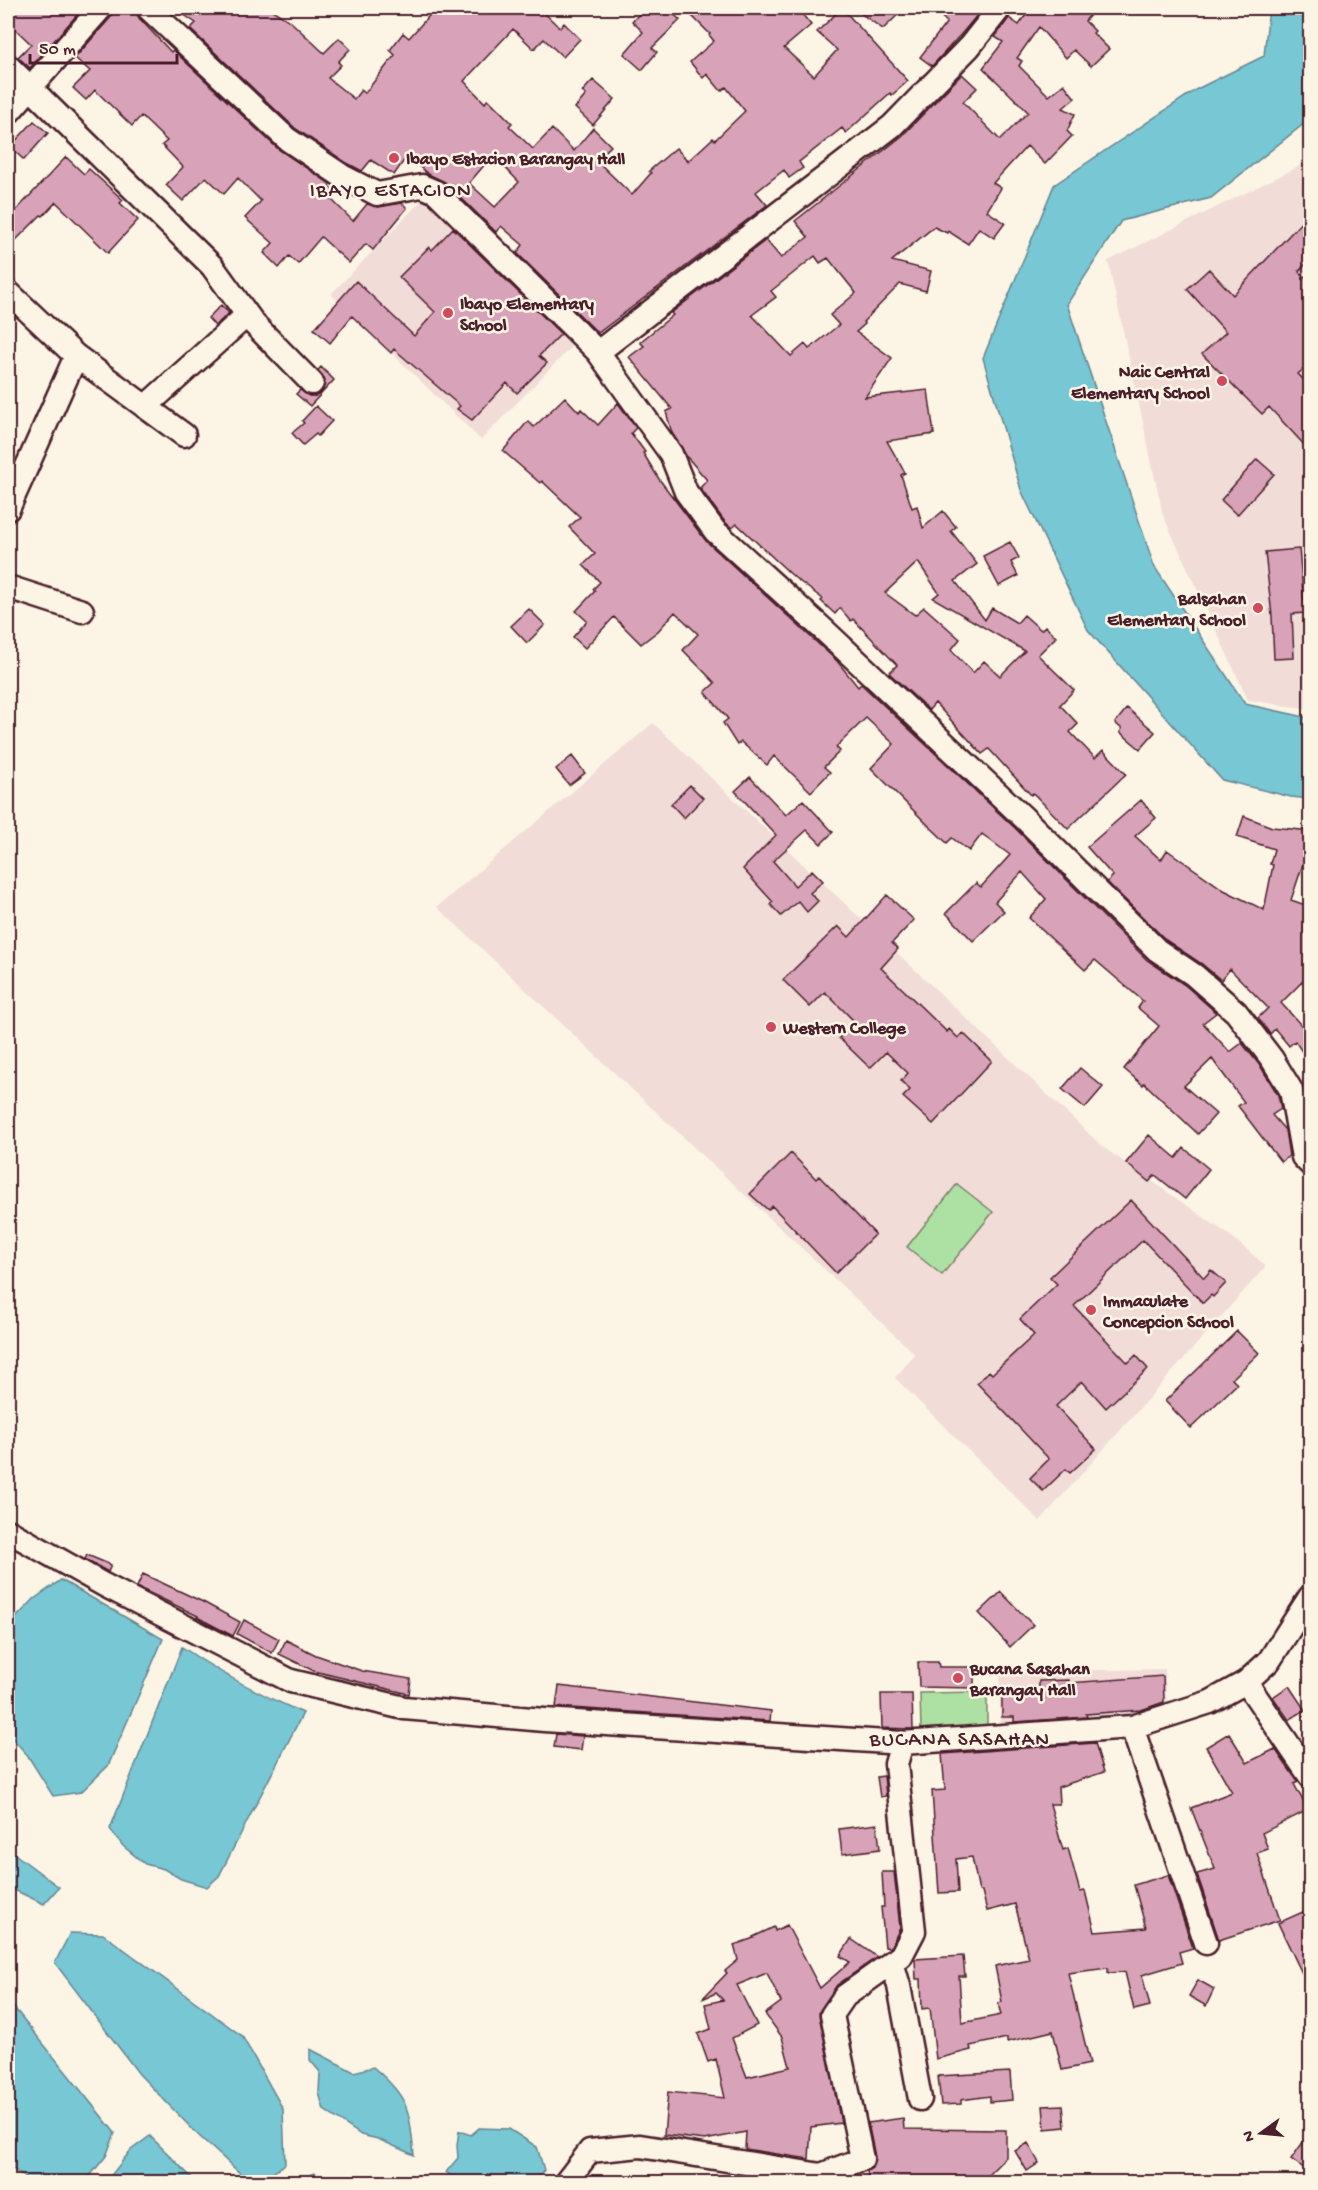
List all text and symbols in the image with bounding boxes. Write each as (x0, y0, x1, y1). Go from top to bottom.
scale bar (30, 27, 177, 65)
text: 50 m (39, 40, 76, 61)
place label: Ibayo Estacion Barangay Hall (406, 150, 625, 171)
marker: Ibayo Estacion Barangay Hall (387, 151, 401, 165)
district label: IBAYO ESTACION (310, 180, 472, 205)
place label: Ibayo Elementary School (460, 295, 594, 337)
marker: Ibayo Elementary School (441, 306, 455, 320)
place label: Naic Central Elementary School (1071, 363, 1210, 405)
marker: Naic Central Elementary School (1215, 374, 1229, 388)
place label: Balsahan Elementary School (1107, 590, 1246, 632)
marker: Balsahan Elementary School (1251, 601, 1265, 615)
place label: Western College (782, 1019, 907, 1040)
marker: Western College (764, 1020, 778, 1034)
place label: Immaculate Concepcion School (1102, 1292, 1234, 1334)
marker: Immaculate Concepcion School (1084, 1303, 1098, 1317)
place label: Bucana Sasahan Barangay Hall (969, 1660, 1090, 1702)
marker: Bucana Sasahan Barangay Hall (951, 1671, 965, 1685)
district label: BUCANA SASAHAN (868, 1729, 1051, 1754)
north arrow (1231, 2103, 1291, 2163)
text: N (1239, 2128, 1260, 2143)

